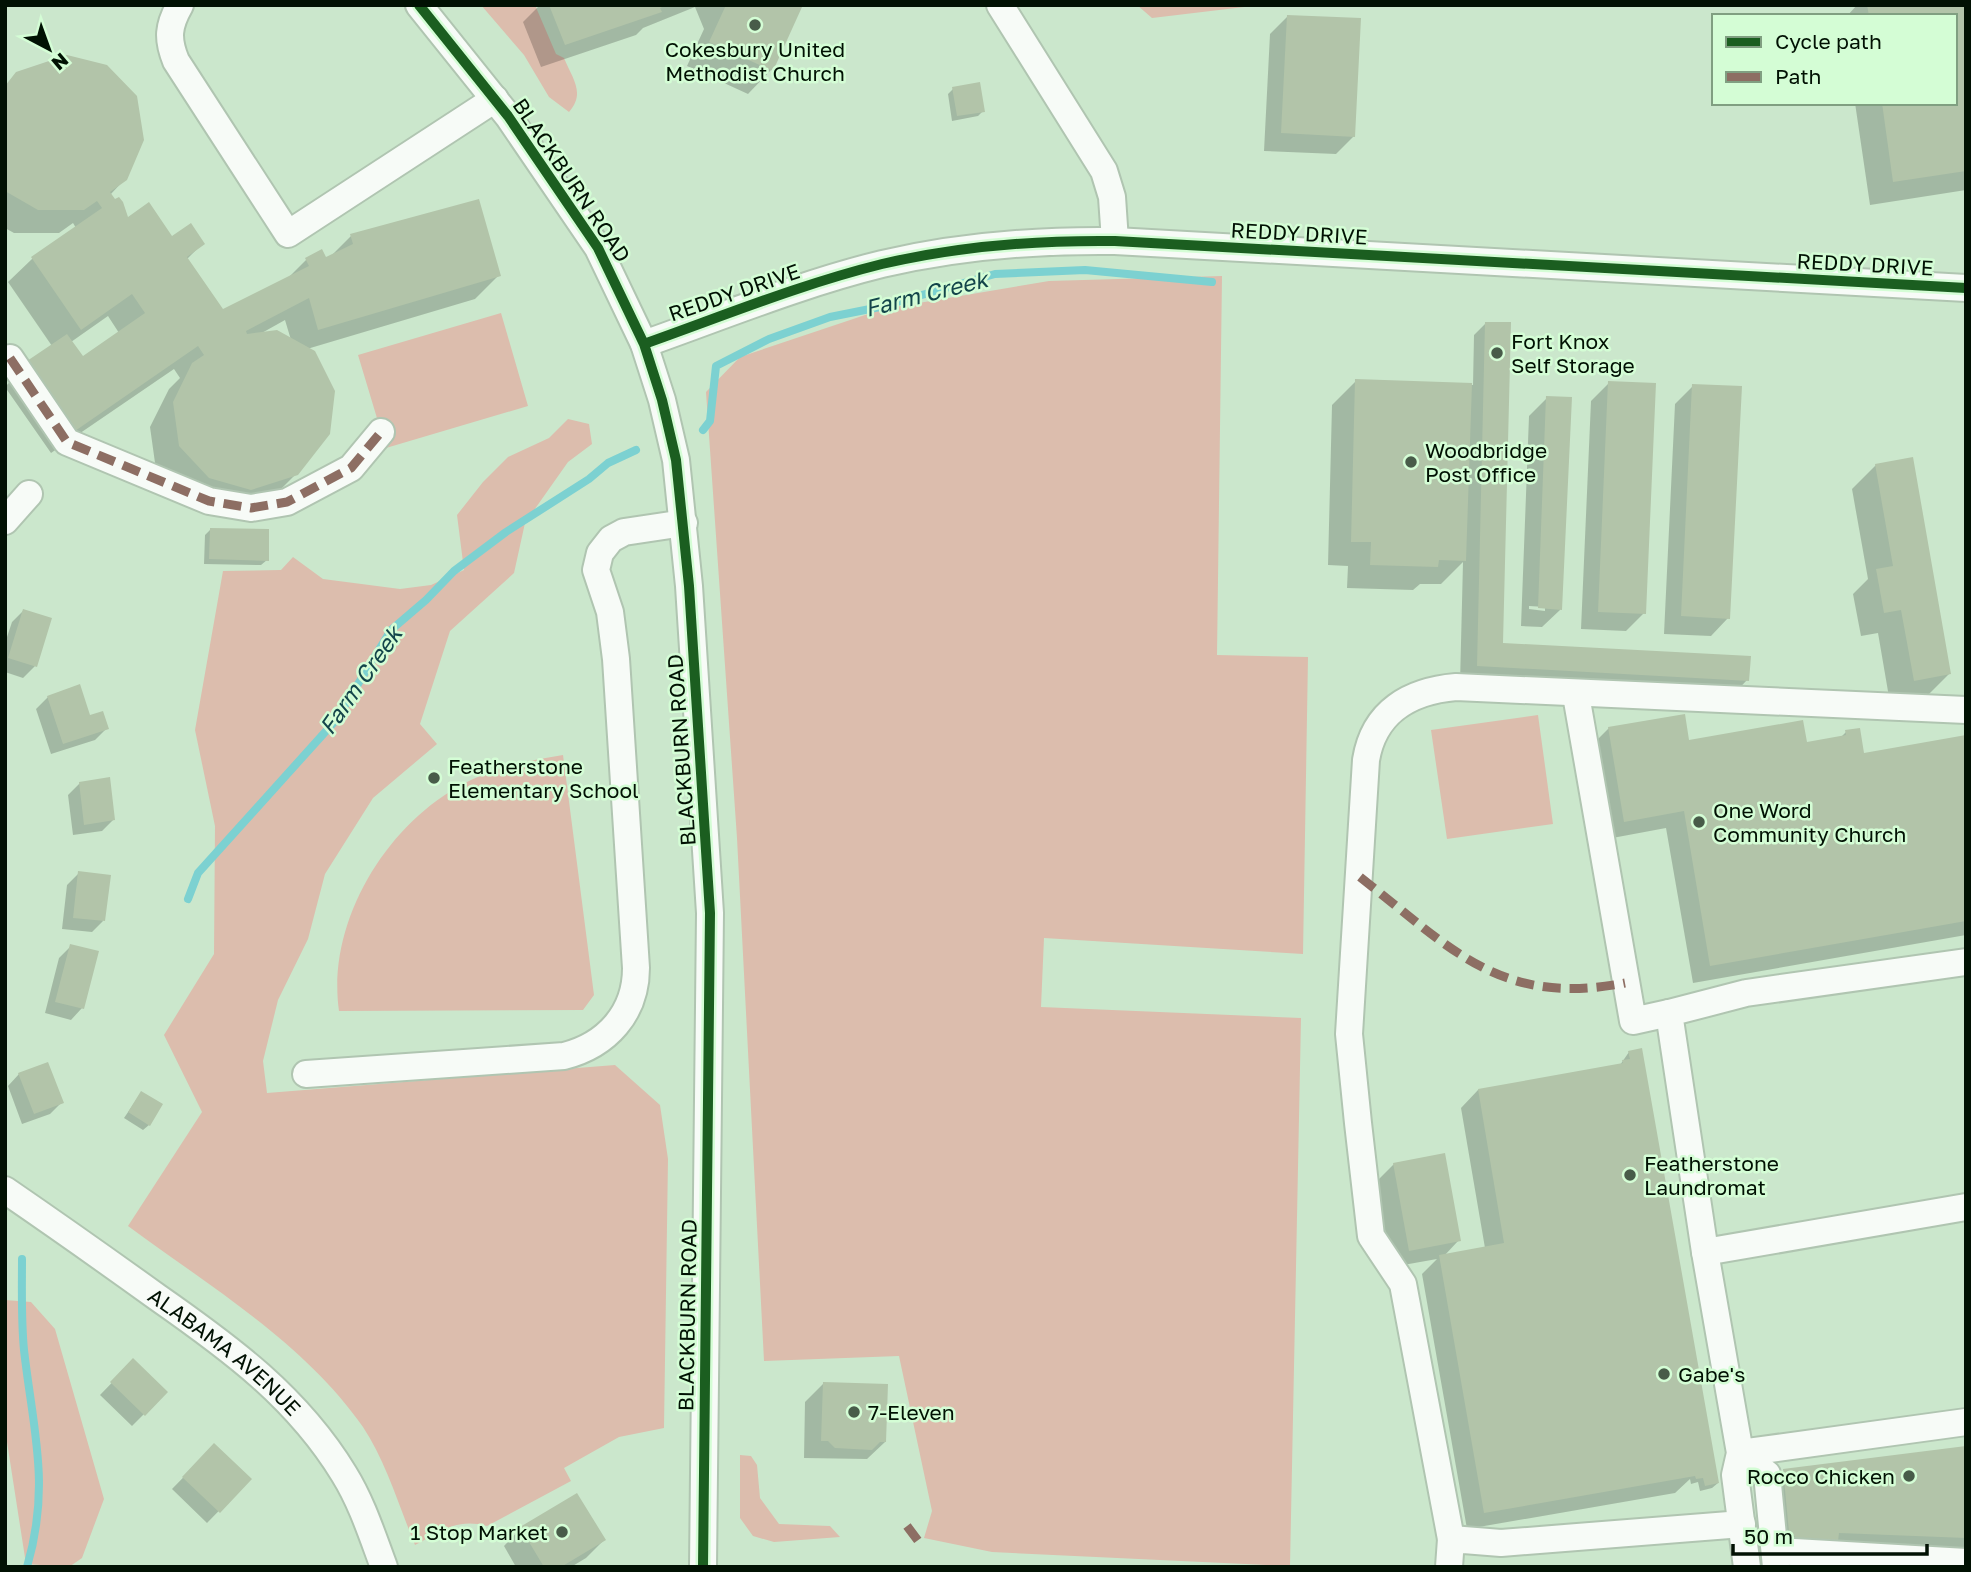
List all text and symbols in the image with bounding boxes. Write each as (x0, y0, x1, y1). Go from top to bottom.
north arrow (14, 14, 84, 84)
legend (1712, 14, 1957, 105)
marker: Cokesbury United Methodist Church (747, 17, 763, 33)
text: Cycle path (1775, 28, 1882, 54)
place label: Cokesbury United Methodist Church (665, 36, 845, 86)
text: N (47, 49, 73, 76)
text: Path (1775, 63, 1822, 89)
street label: BLACKBURN ROAD (507, 93, 637, 267)
street label: REDDY DRIVE (1230, 216, 1368, 250)
street label: REDDY DRIVE (1796, 247, 1934, 281)
street label: REDDY DRIVE (665, 257, 803, 327)
water label: Farm Creek (862, 264, 992, 322)
place label: Fort Knox Self Storage (1511, 328, 1635, 378)
marker: Fort Knox Self Storage (1489, 345, 1505, 361)
place label: Woodbridge Post Office (1425, 437, 1547, 487)
marker: Woodbridge Post Office (1403, 454, 1419, 470)
water label: Farm Creek (313, 619, 409, 739)
street label: BLACKBURN ROAD (661, 653, 701, 847)
place label: Featherstone Elementary School (448, 753, 639, 803)
marker: Featherstone Elementary School (426, 770, 442, 786)
place label: One Word Community Church (1713, 797, 1906, 847)
marker: One Word Community Church (1691, 814, 1707, 830)
place label: Featherstone Laundromat (1644, 1150, 1779, 1200)
marker: Featherstone Laundromat (1622, 1167, 1638, 1183)
street label: BLACKBURN ROAD (672, 1219, 702, 1411)
street label: ALABAMA AVENUE (143, 1282, 307, 1421)
place label: Gabe's (1678, 1361, 1745, 1387)
marker: Gabe's (1656, 1366, 1672, 1382)
place label: 7-Eleven (868, 1399, 955, 1425)
marker: 7-Eleven (846, 1404, 862, 1420)
place label: Rocco Chicken (1747, 1463, 1895, 1489)
marker: Rocco Chicken (1901, 1468, 1917, 1484)
scale bar (1733, 1512, 1927, 1556)
place label: 1 Stop Market (410, 1519, 548, 1545)
text: 50 m (1744, 1523, 1793, 1549)
marker: 1 Stop Market (554, 1524, 570, 1540)

